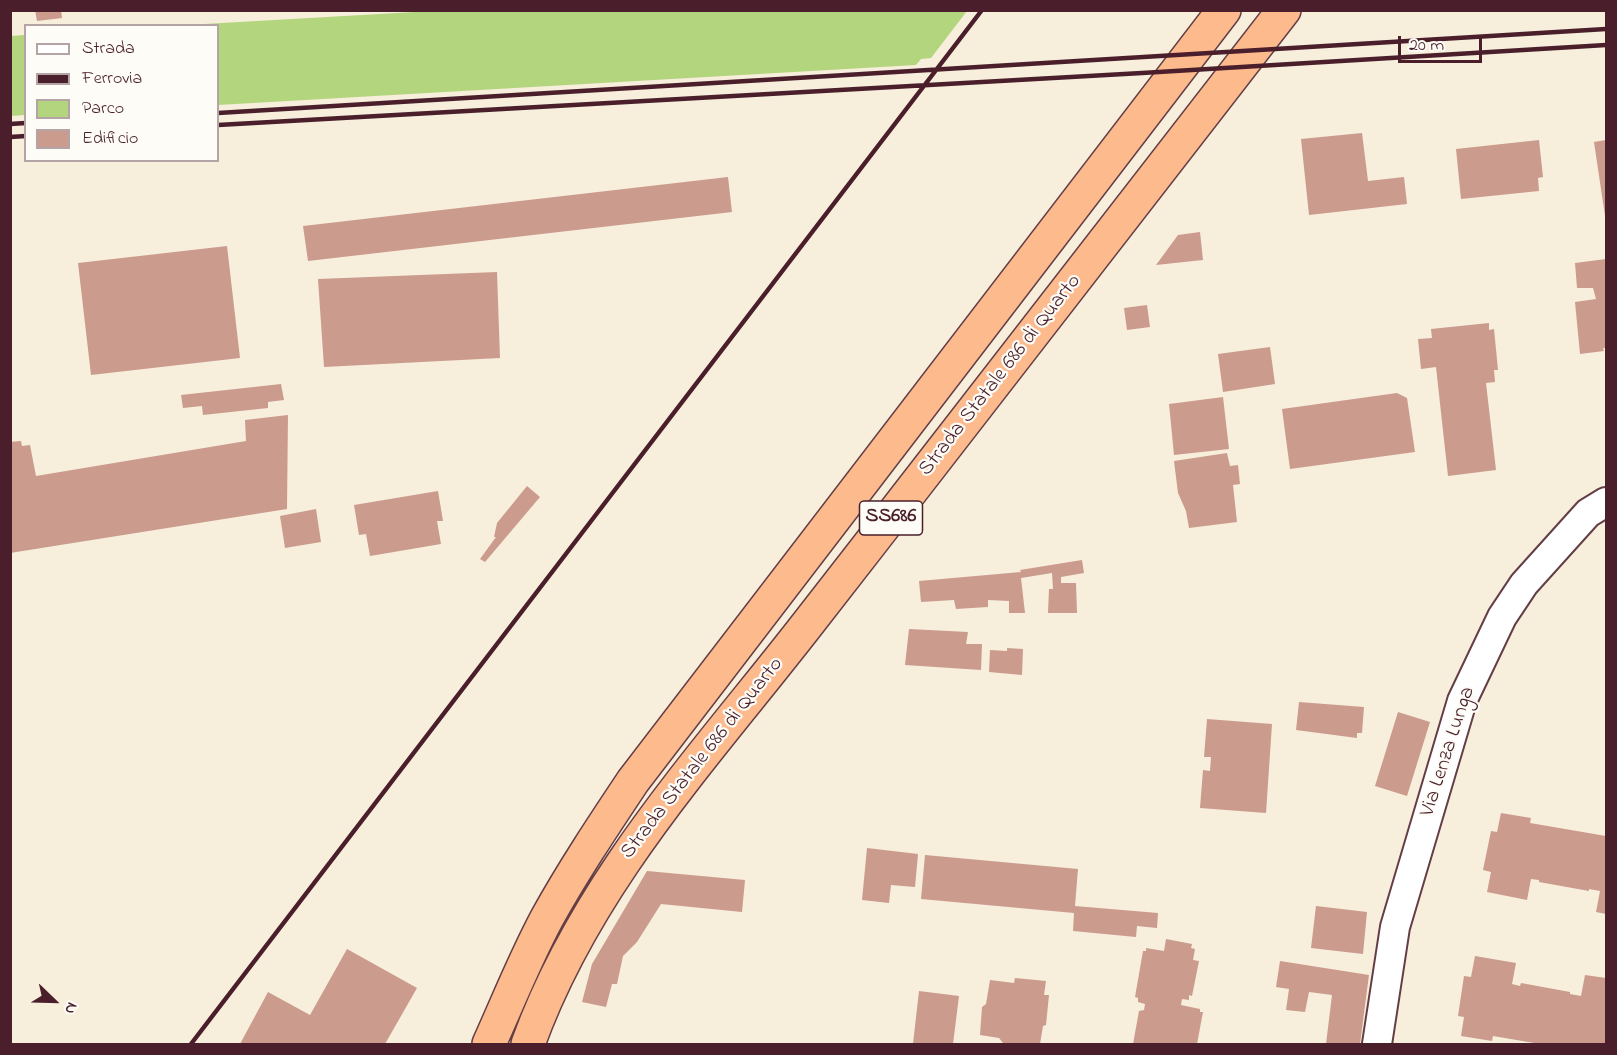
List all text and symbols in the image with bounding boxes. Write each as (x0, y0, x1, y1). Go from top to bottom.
legend (24, 24, 219, 162)
scale bar (1401, 24, 1485, 62)
text: 20 m (1409, 33, 1444, 59)
text: Strada (82, 36, 135, 62)
text: Ferrovia (82, 66, 142, 92)
text: Parco (82, 96, 124, 122)
text: Edificio (82, 126, 138, 152)
street label: Strada Statale 686 di Quarto (914, 270, 1088, 482)
road number: SS686 (860, 501, 922, 535)
street label: Strada Statale 686 di Quarto (616, 653, 790, 865)
street label: Via Lenza Lunga (1416, 684, 1482, 820)
north arrow (24, 971, 84, 1031)
text: N (57, 998, 84, 1018)

